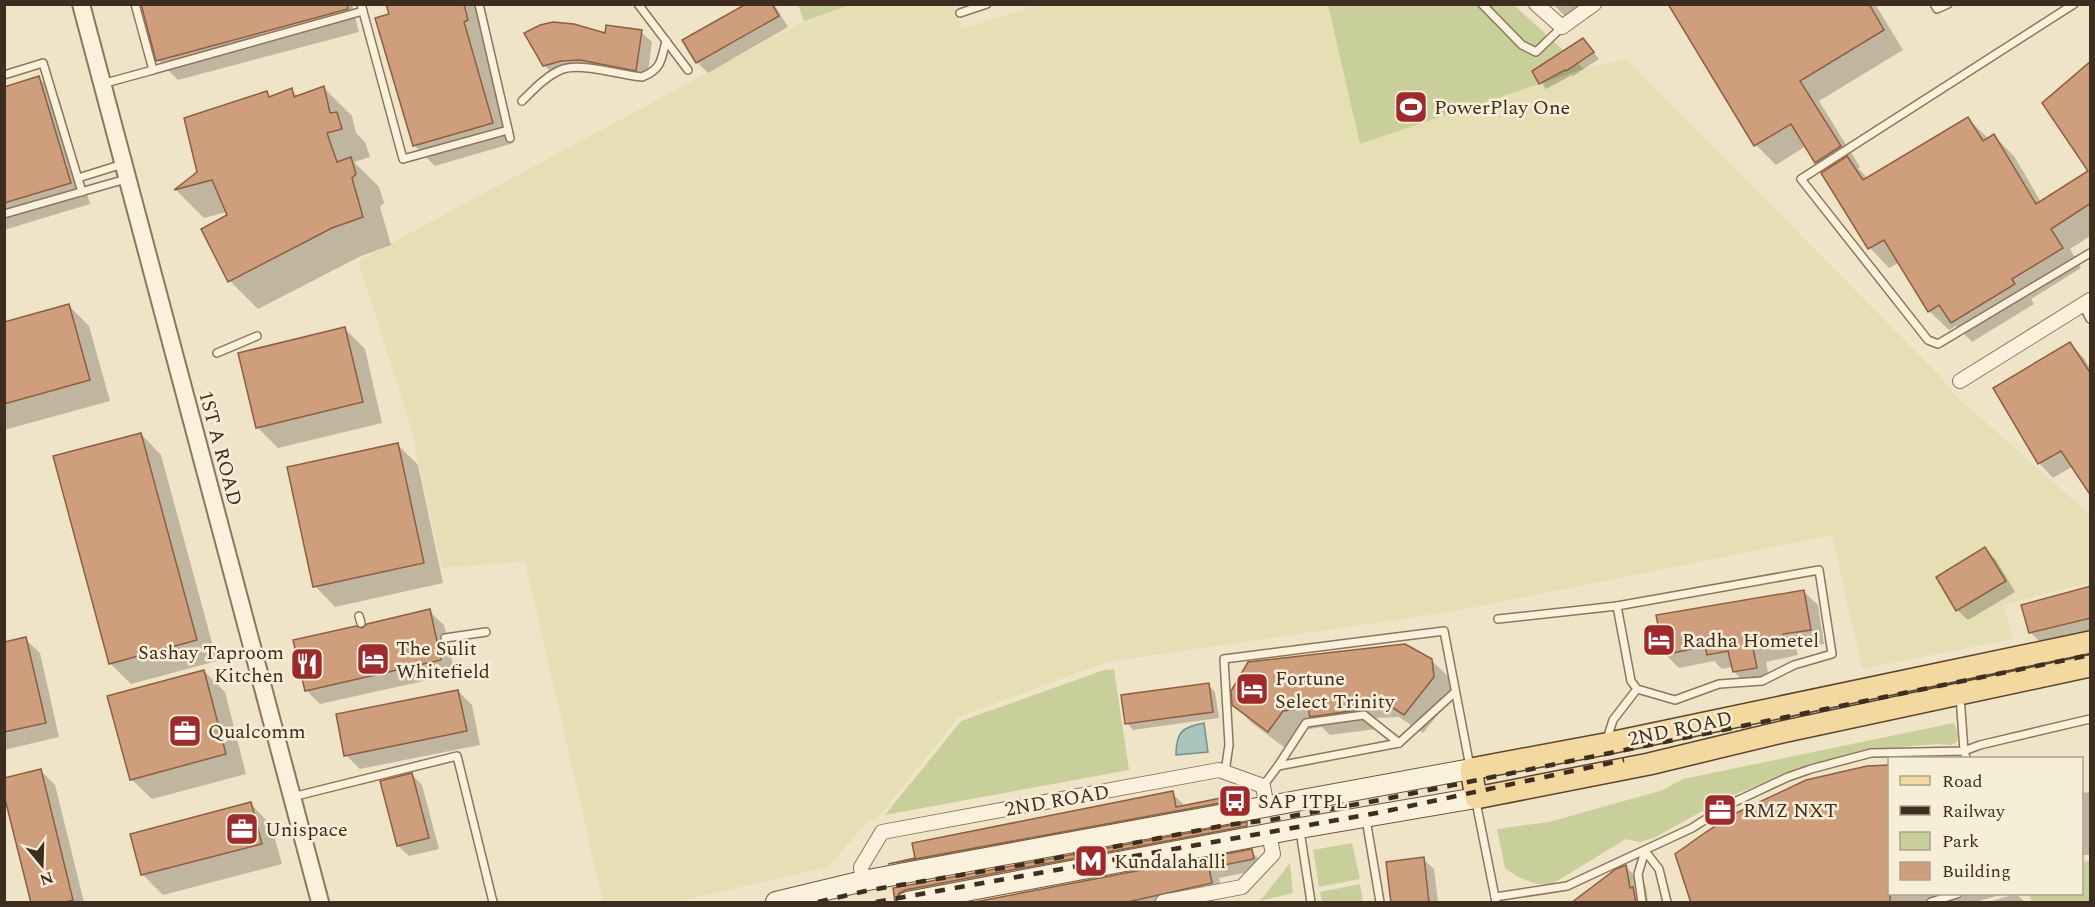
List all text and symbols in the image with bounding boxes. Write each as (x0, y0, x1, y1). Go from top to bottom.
sports icon: PowerPlay One (1393, 89, 1429, 125)
place label: PowerPlay One (1434, 93, 1570, 123)
street label: 1ST A ROAD (190, 387, 250, 509)
hotel icon: Radha Hometel (1641, 622, 1677, 658)
place label: Radha Hometel (1682, 626, 1819, 656)
place label: The Sulit Whitefield (396, 634, 490, 687)
place label: Sashay Taproom Kitchen (138, 638, 284, 691)
hotel icon: The Sulit Whitefield (355, 641, 391, 677)
restaurant icon: Sashay Taproom Kitchen (289, 646, 325, 682)
place label: Fortune Select Trinity (1275, 664, 1396, 717)
hotel icon: Fortune Select Trinity (1234, 671, 1270, 707)
street label: 2ND ROAD (1625, 703, 1735, 755)
office icon: Qualcomm (167, 713, 203, 749)
place label: Qualcomm (208, 717, 306, 747)
legend (1888, 757, 2083, 895)
text: Road (1942, 768, 1983, 795)
street label: 2ND ROAD (1003, 777, 1112, 825)
bus stop icon: SAP ITPL (1217, 783, 1253, 819)
place label: SAP ITPL (1258, 787, 1348, 817)
office icon: RMZ NXT (1702, 792, 1738, 828)
place label: RMZ NXT (1743, 796, 1837, 826)
text: Railway (1942, 798, 2006, 825)
office icon: Unispace (224, 811, 260, 847)
place label: Unispace (265, 815, 348, 845)
text: Park (1942, 828, 1979, 855)
north arrow (12, 835, 72, 895)
metro station icon: Kundalahalli (1073, 843, 1109, 879)
place label: Kundalahalli (1114, 847, 1226, 877)
text: Building (1942, 858, 2011, 885)
text: N (36, 865, 57, 892)

